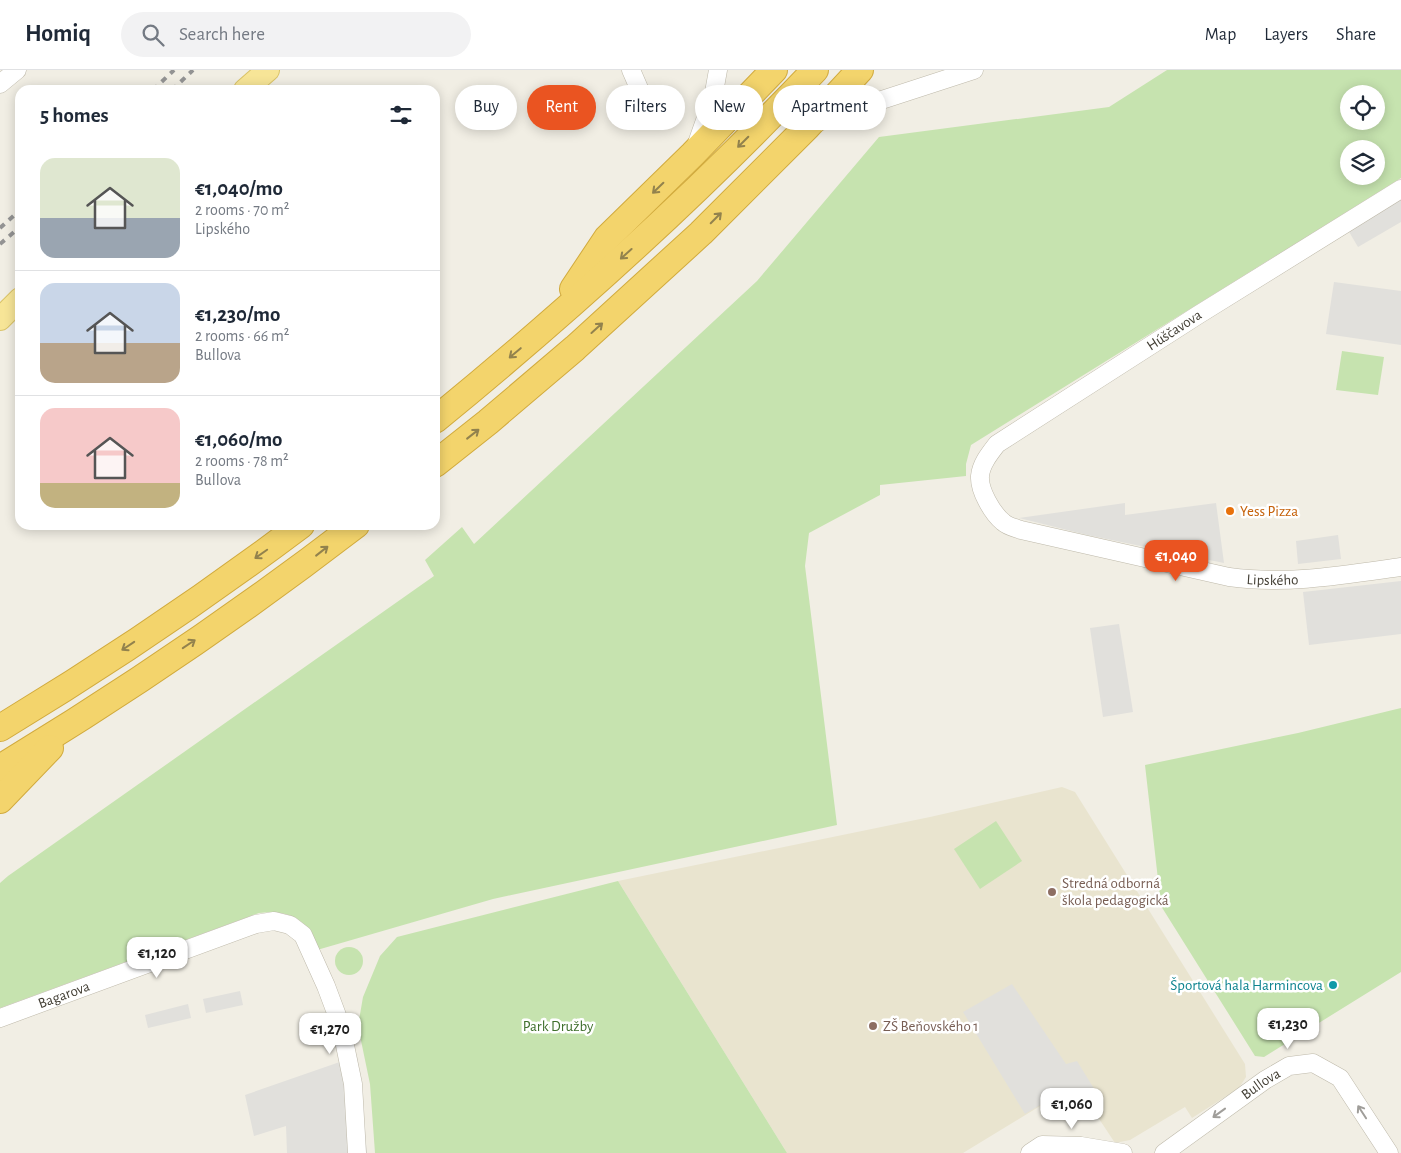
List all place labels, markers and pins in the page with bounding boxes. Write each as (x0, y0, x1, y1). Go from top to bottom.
place label: Yess Pizza (1240, 504, 1298, 519)
marker: Yess Pizza (1224, 505, 1236, 517)
pin: €1,040 (1135, 540, 1217, 582)
place label: Stredná odborná škola pedagogická (1062, 876, 1169, 908)
marker: Stredná odborná škola pedagogická (1046, 886, 1058, 898)
pin: €1,120 (116, 936, 198, 979)
place label: Športová hala Harmincova (1170, 977, 1323, 993)
marker: Športová hala Harmincova (1327, 979, 1339, 991)
pin: €1,230 (1247, 1008, 1329, 1050)
pin: €1,270 (289, 1012, 371, 1055)
place label: ZŠ Beňovského 1 (883, 1018, 978, 1034)
marker: ZŠ Beňovského 1 (867, 1020, 879, 1032)
pin: €1,060 (1031, 1088, 1113, 1130)

